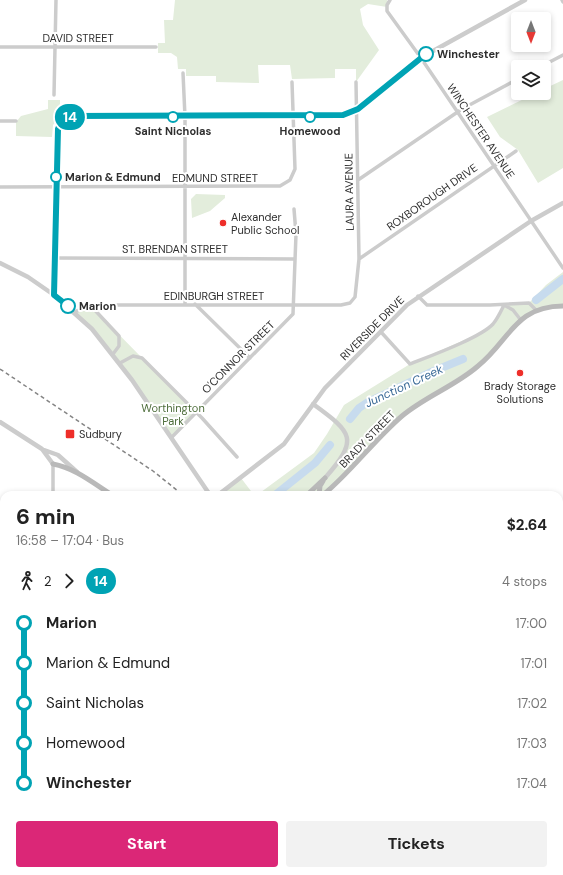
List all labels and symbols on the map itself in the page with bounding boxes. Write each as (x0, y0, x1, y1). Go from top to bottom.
north arrow (511, 12, 551, 52)
street label: DAVID STREET (42, 31, 114, 45)
marker: Winchester (418, 46, 434, 62)
place label: Winchester (437, 47, 500, 61)
street label: WINCHESTER AVENUE (444, 81, 518, 181)
line badge: 14 (52, 104, 88, 130)
marker: Saint Nicholas (167, 111, 179, 123)
marker: Homewood (304, 111, 316, 123)
place label: Saint Nicholas (135, 124, 211, 138)
place label: Homewood (280, 124, 340, 138)
street label: LAURA AVENUE (341, 153, 357, 231)
street label: ROXBOROUGH DRIVE (384, 160, 480, 234)
place label: Marion & Edmund (65, 170, 161, 184)
marker: Marion & Edmund (50, 171, 62, 183)
street label: EDMUND STREET (172, 171, 258, 185)
place label: Alexander Public School (231, 210, 299, 237)
marker: Alexander Public School (218, 218, 228, 228)
street label: ST. BRENDAN STREET (122, 242, 228, 256)
street label: EDINBURGH STREET (164, 289, 264, 303)
street label: RIVERSIDE DRIVE (337, 293, 407, 363)
marker: Marion (60, 298, 76, 314)
place label: Marion (79, 299, 116, 313)
street label: O'CONNOR STREET (199, 318, 277, 396)
water label: Junction Creek (362, 361, 446, 411)
marker: Brady Storage Solutions (515, 368, 525, 378)
place label: Brady Storage Solutions (484, 379, 556, 406)
park label: Worthington Park (141, 401, 205, 428)
street label: BRADY STREET (336, 407, 398, 471)
place label: Sudbury (79, 427, 122, 441)
marker: Sudbury (64, 428, 76, 440)

